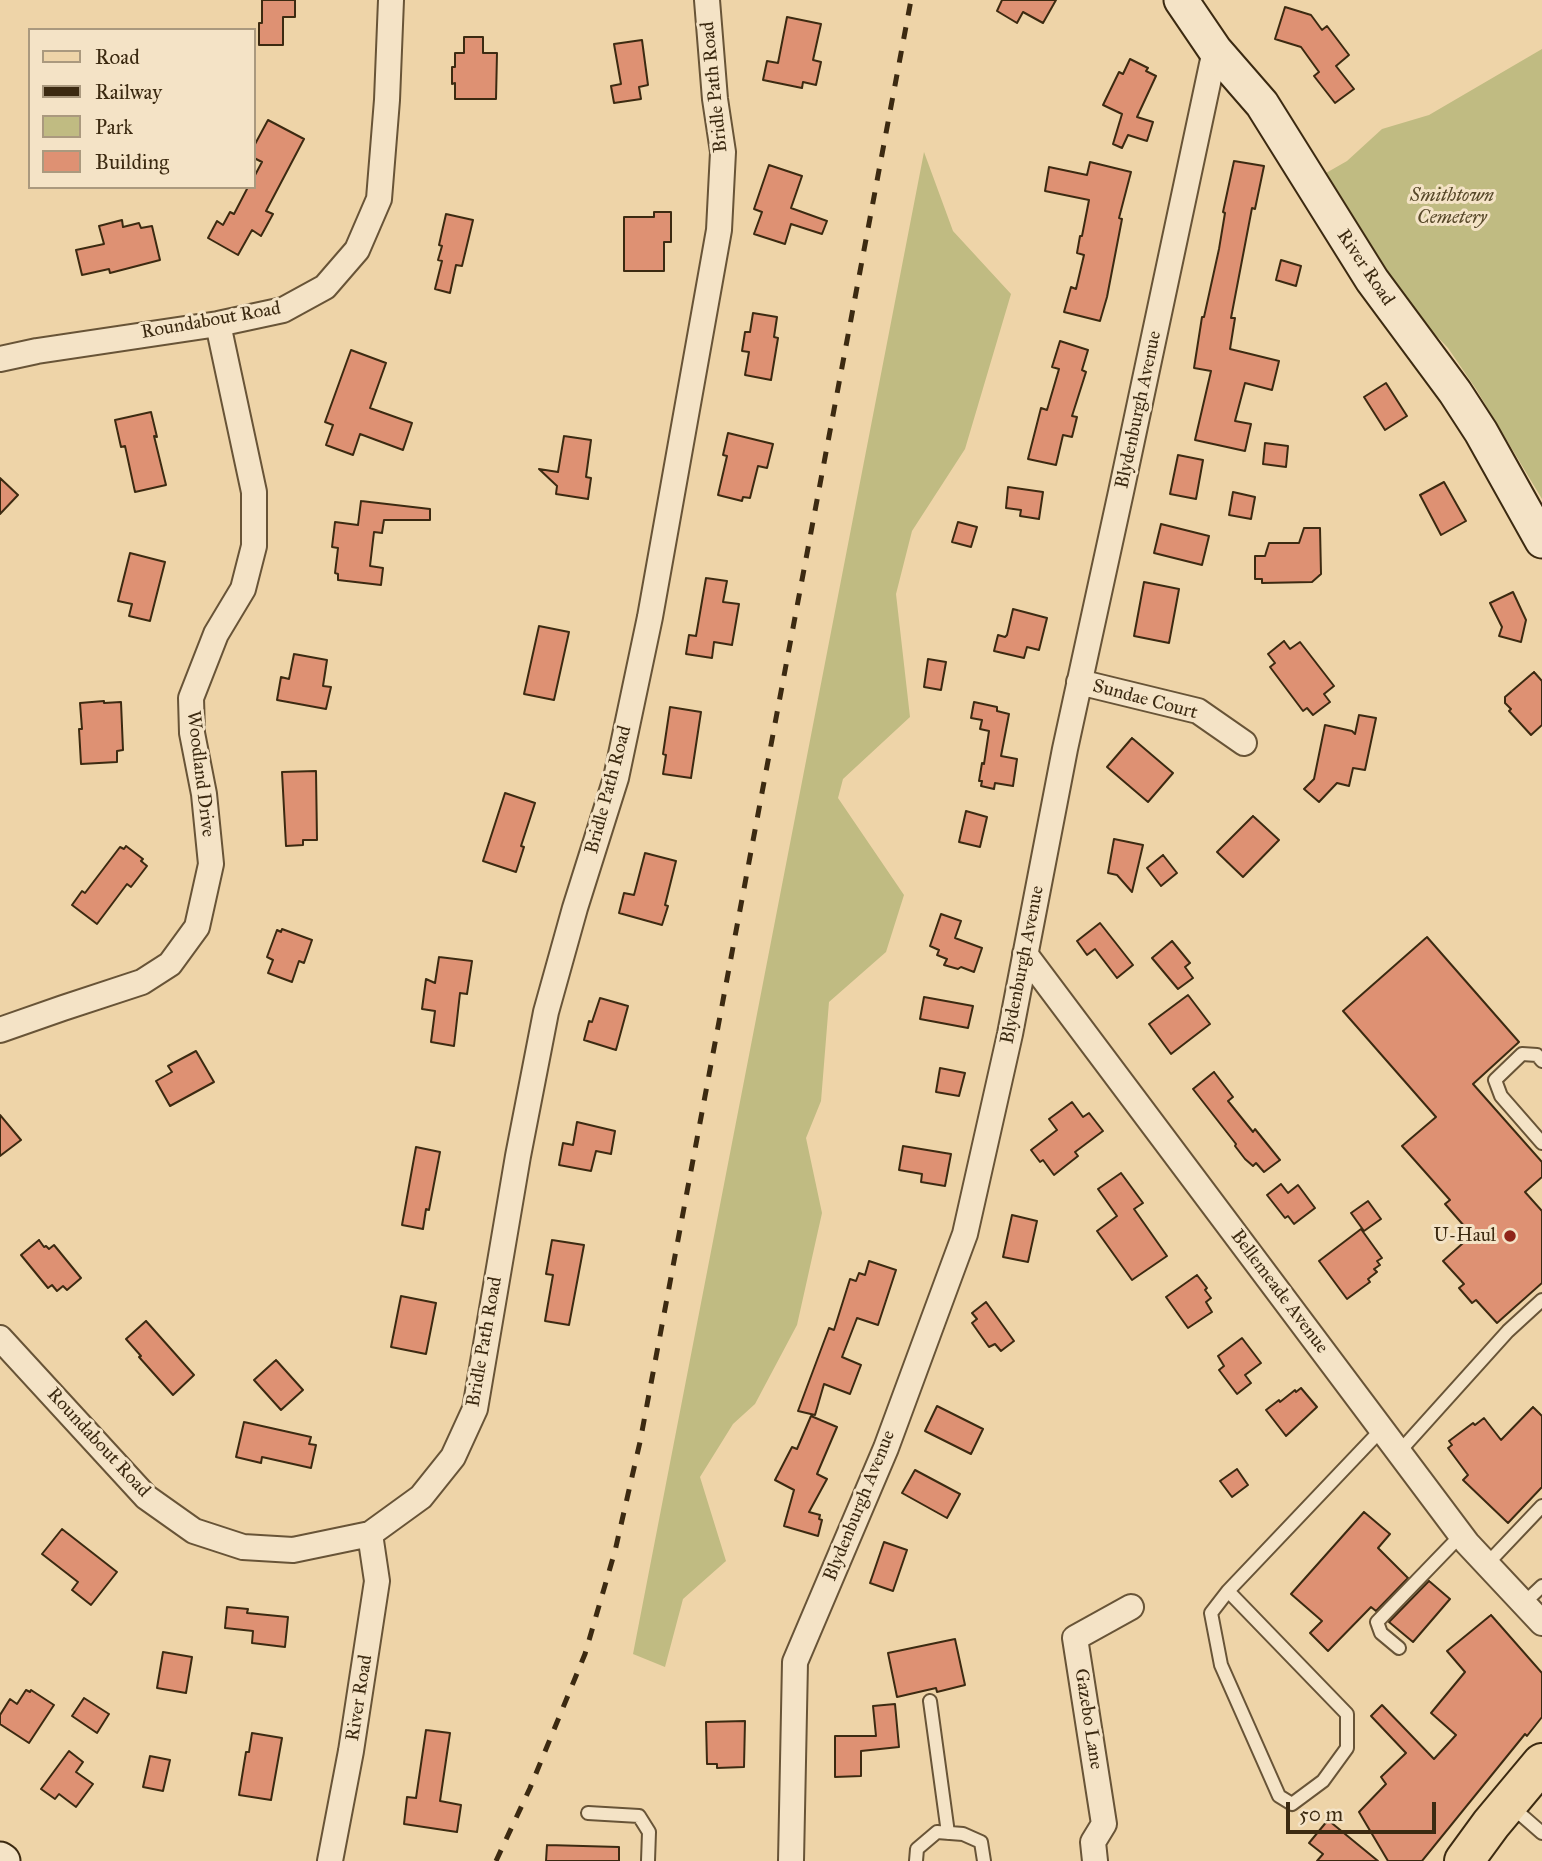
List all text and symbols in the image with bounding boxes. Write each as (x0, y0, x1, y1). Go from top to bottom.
street label: Bridle Path Road (697, 20, 733, 154)
legend (28, 28, 256, 189)
text: Road (95, 44, 140, 70)
text: Railway (95, 79, 162, 105)
text: Park (95, 114, 133, 140)
text: Building (95, 149, 169, 175)
park label: Smithtown Cemetery (1410, 185, 1494, 229)
street label: River Road (1331, 226, 1399, 310)
street label: Roundabout Road (139, 298, 283, 344)
street label: Blydenburgh Avenue (1111, 329, 1167, 491)
street label: Sundae Court (1090, 675, 1200, 725)
street label: Woodland Drive (181, 709, 219, 839)
street label: Bridle Path Road (581, 723, 637, 857)
street label: Blydenburgh Avenue (996, 884, 1050, 1046)
place label: U-Haul (1433, 1225, 1496, 1247)
street label: Bellemeade Avenue (1225, 1226, 1333, 1358)
marker: U-Haul (1502, 1228, 1518, 1244)
street label: Bridle Path Road (462, 1275, 508, 1409)
street label: Roundabout Road (41, 1384, 155, 1502)
street label: Blydenburgh Avenue (819, 1427, 901, 1585)
street label: River Road (342, 1653, 378, 1743)
street label: Gazebo Lane (1069, 1667, 1107, 1771)
scale bar (1290, 1787, 1440, 1831)
text: 50 m (1299, 1801, 1343, 1827)

